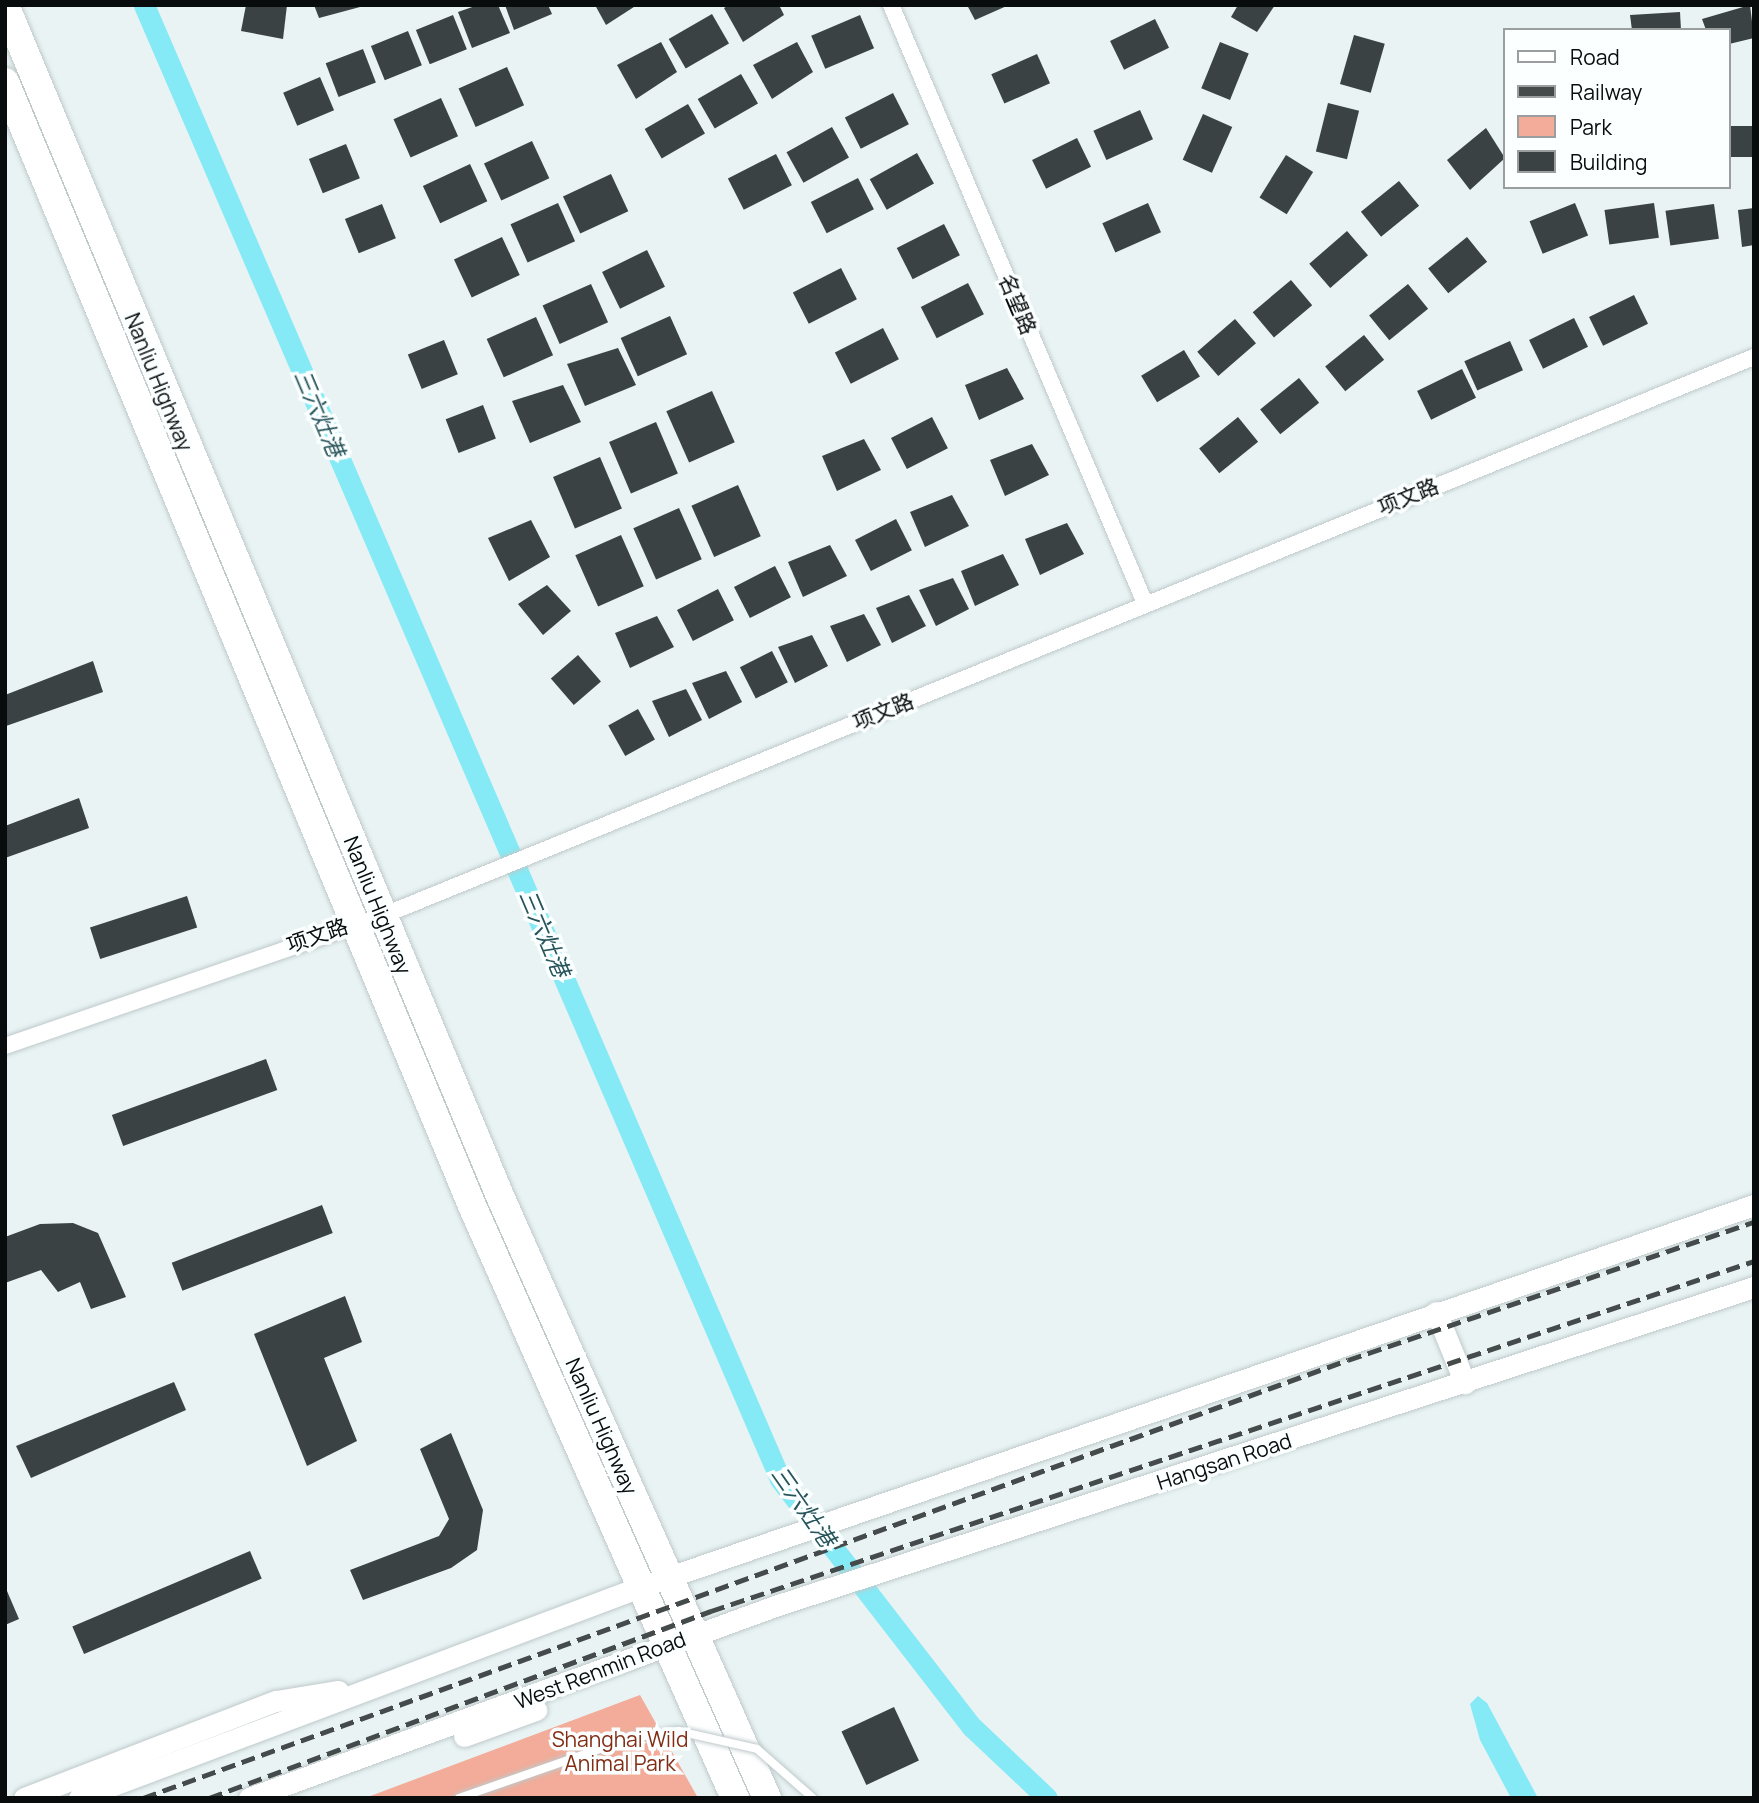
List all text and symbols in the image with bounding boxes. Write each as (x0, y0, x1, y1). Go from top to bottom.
legend (1504, 28, 1731, 189)
text: Road (1570, 43, 1620, 71)
text: Railway (1570, 78, 1642, 106)
text: Park (1570, 113, 1612, 141)
text: Building (1570, 148, 1647, 176)
street label: 名望路 (994, 270, 1042, 338)
street label: Nanliu Highway (120, 309, 198, 455)
water label: 三六灶港 (289, 365, 351, 461)
street label: 项文路 (1374, 473, 1442, 519)
street label: 项文路 (849, 688, 917, 734)
street label: Nanliu Highway (339, 832, 417, 978)
water label: 三六灶港 (514, 885, 576, 981)
street label: 项文路 (283, 913, 351, 957)
street label: Nanliu Highway (561, 1354, 643, 1498)
street label: Hangsan Road (1153, 1427, 1295, 1495)
water label: 三六灶港 (766, 1460, 842, 1552)
street label: West Renmin Road (511, 1626, 689, 1714)
park label: Shanghai Wild Animal Park (552, 1726, 688, 1776)

